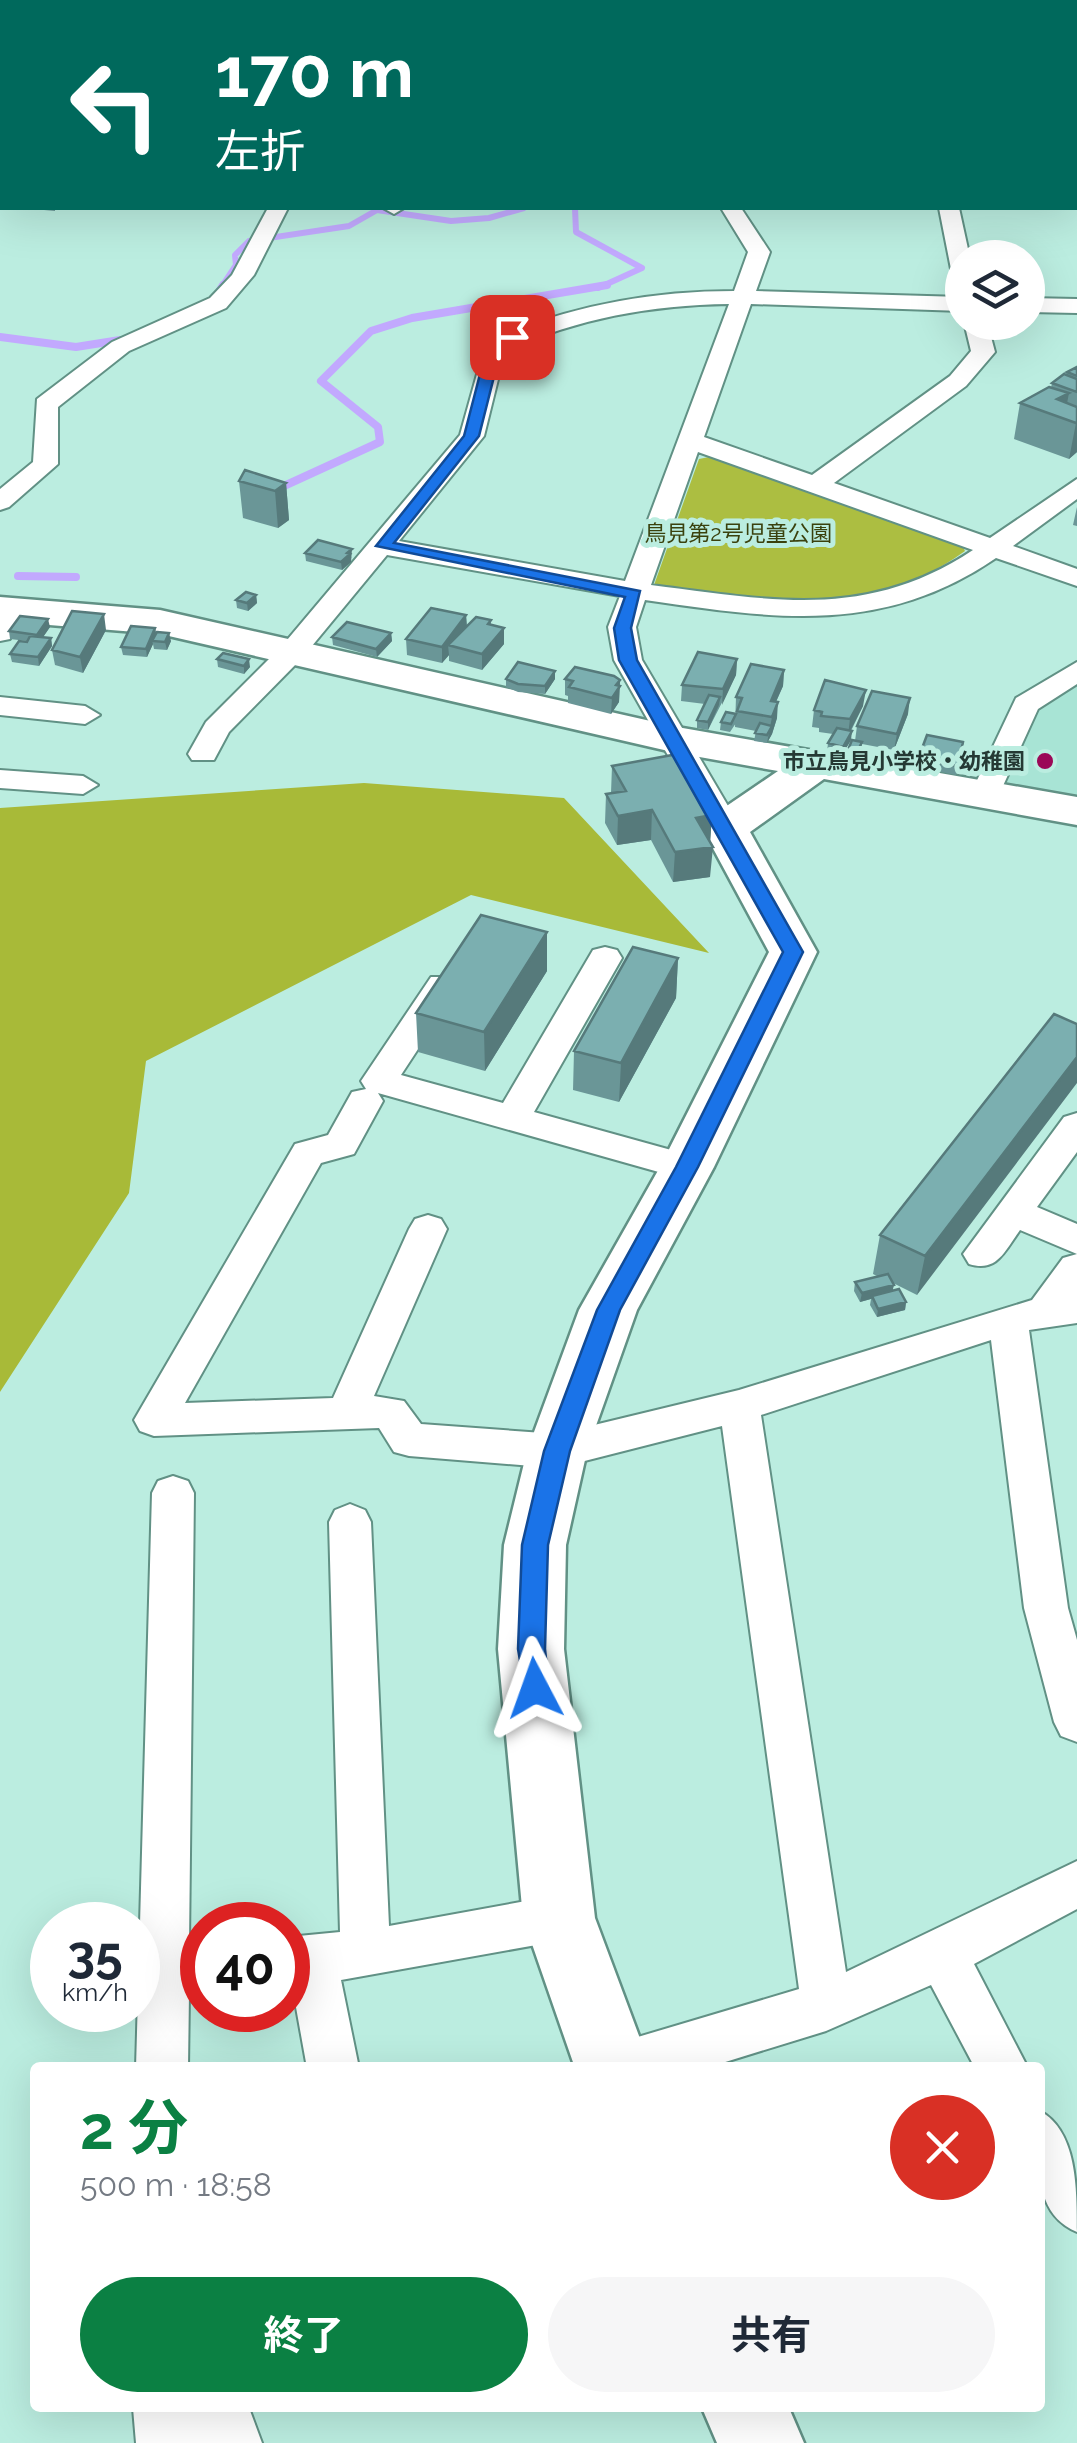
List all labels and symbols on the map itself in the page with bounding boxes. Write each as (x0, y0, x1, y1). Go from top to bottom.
pin (470, 295, 555, 380)
park label: 鳥見第2号児童公園 (644, 520, 832, 546)
place label: 市立鳥見小学校・幼稚園 (783, 748, 1025, 774)
marker: 市立鳥見小学校・幼稚園 (1034, 750, 1056, 772)
position arrow (483, 1636, 587, 1740)
speed limit sign: 40 (180, 1902, 310, 2032)

